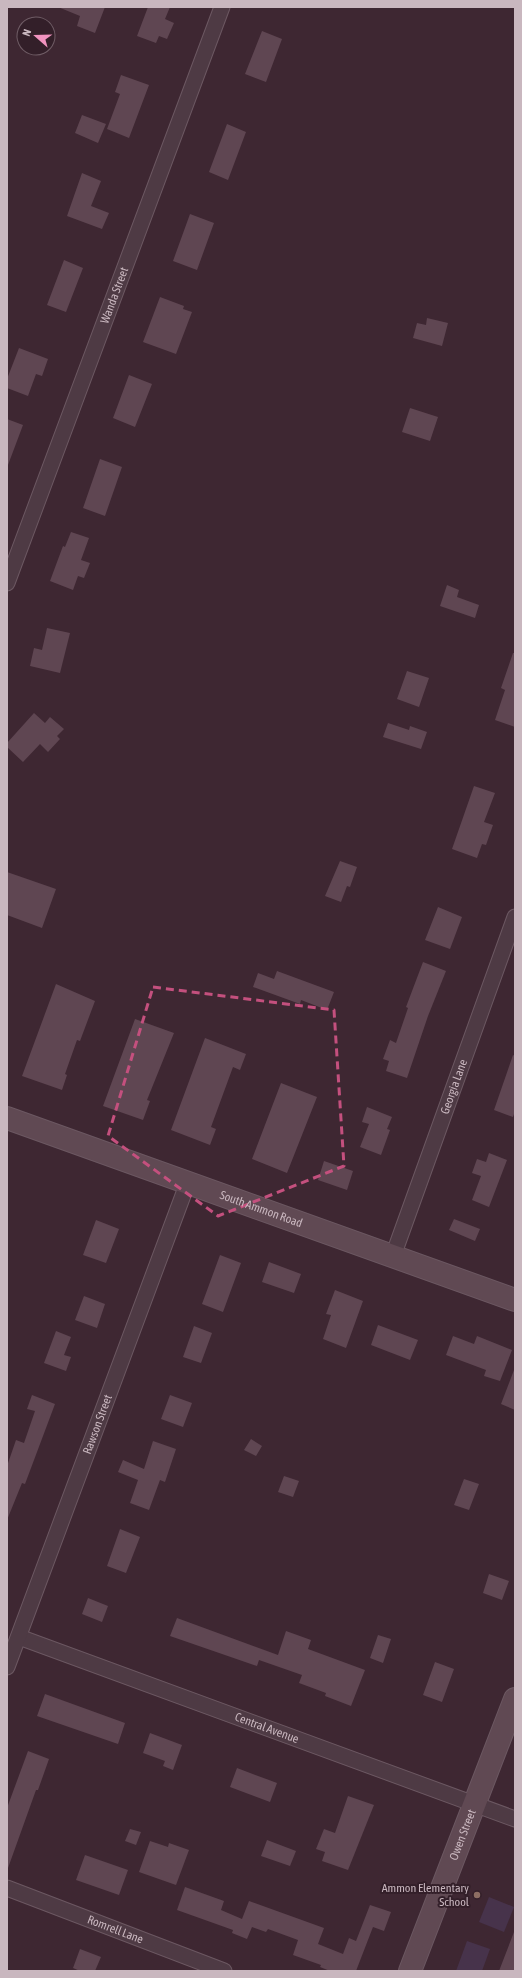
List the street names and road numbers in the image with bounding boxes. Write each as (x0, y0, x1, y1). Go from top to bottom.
street label: Wanda Street (97, 265, 131, 326)
street label: Georgia Lane (438, 1057, 470, 1116)
street label: South Ammon Road (218, 1188, 304, 1230)
street label: Rawson Street (80, 1392, 115, 1456)
street label: Central Avenue (233, 1710, 301, 1746)
street label: Owen Street (446, 1807, 479, 1862)
street label: Romrell Lane (85, 1912, 145, 1946)

